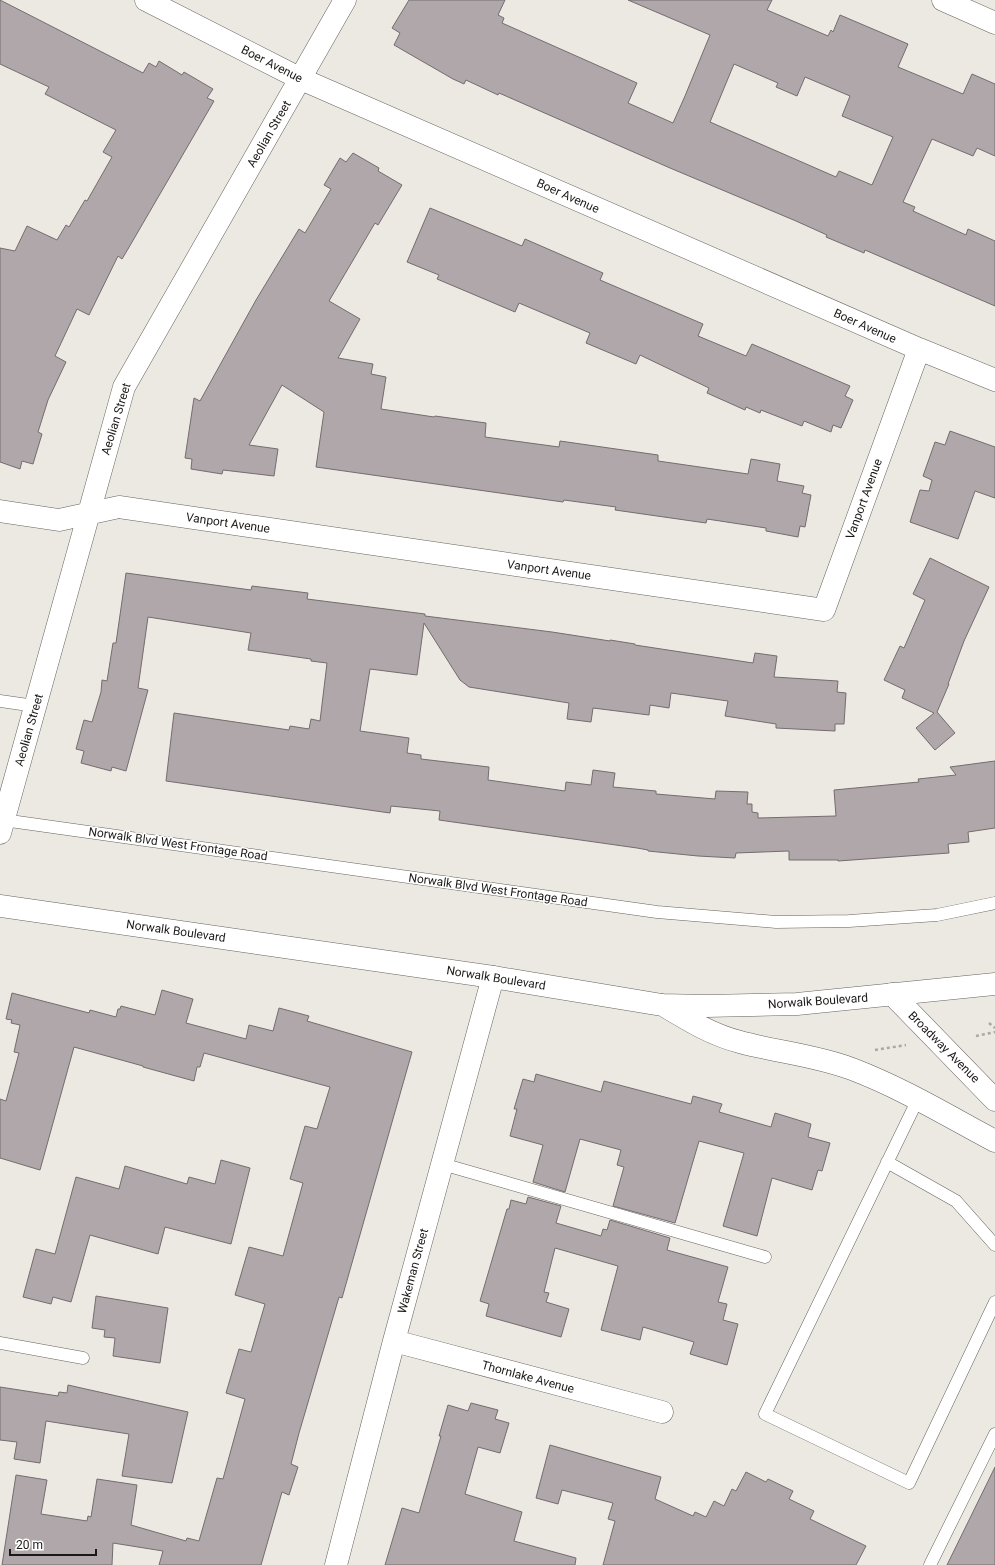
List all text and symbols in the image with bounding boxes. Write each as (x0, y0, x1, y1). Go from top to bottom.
street label: Boer Avenue (239, 43, 305, 85)
street label: Aeolian Street (244, 98, 294, 170)
street label: Boer Avenue (535, 176, 601, 216)
street label: Boer Avenue (832, 306, 898, 346)
street label: Aeolian Street (98, 381, 134, 457)
street label: Vanport Avenue (843, 457, 885, 541)
street label: Vanport Avenue (185, 510, 271, 536)
street label: Vanport Avenue (506, 557, 592, 583)
street label: Aeolian Street (12, 692, 46, 768)
street label: Norwalk Blvd West Frontage Road (87, 824, 269, 864)
street label: Norwalk Blvd West Frontage Road (407, 870, 589, 910)
street label: Norwalk Boulevard (125, 917, 227, 945)
street label: Norwalk Boulevard (445, 963, 547, 993)
street label: Norwalk Boulevard (768, 991, 868, 1011)
street label: Broadway Avenue (905, 1008, 983, 1086)
street label: Wakeman Street (395, 1227, 431, 1315)
street label: Thornlake Avenue (480, 1358, 576, 1396)
scale bar (10, 1531, 96, 1557)
text: 20 m (16, 1538, 43, 1552)

